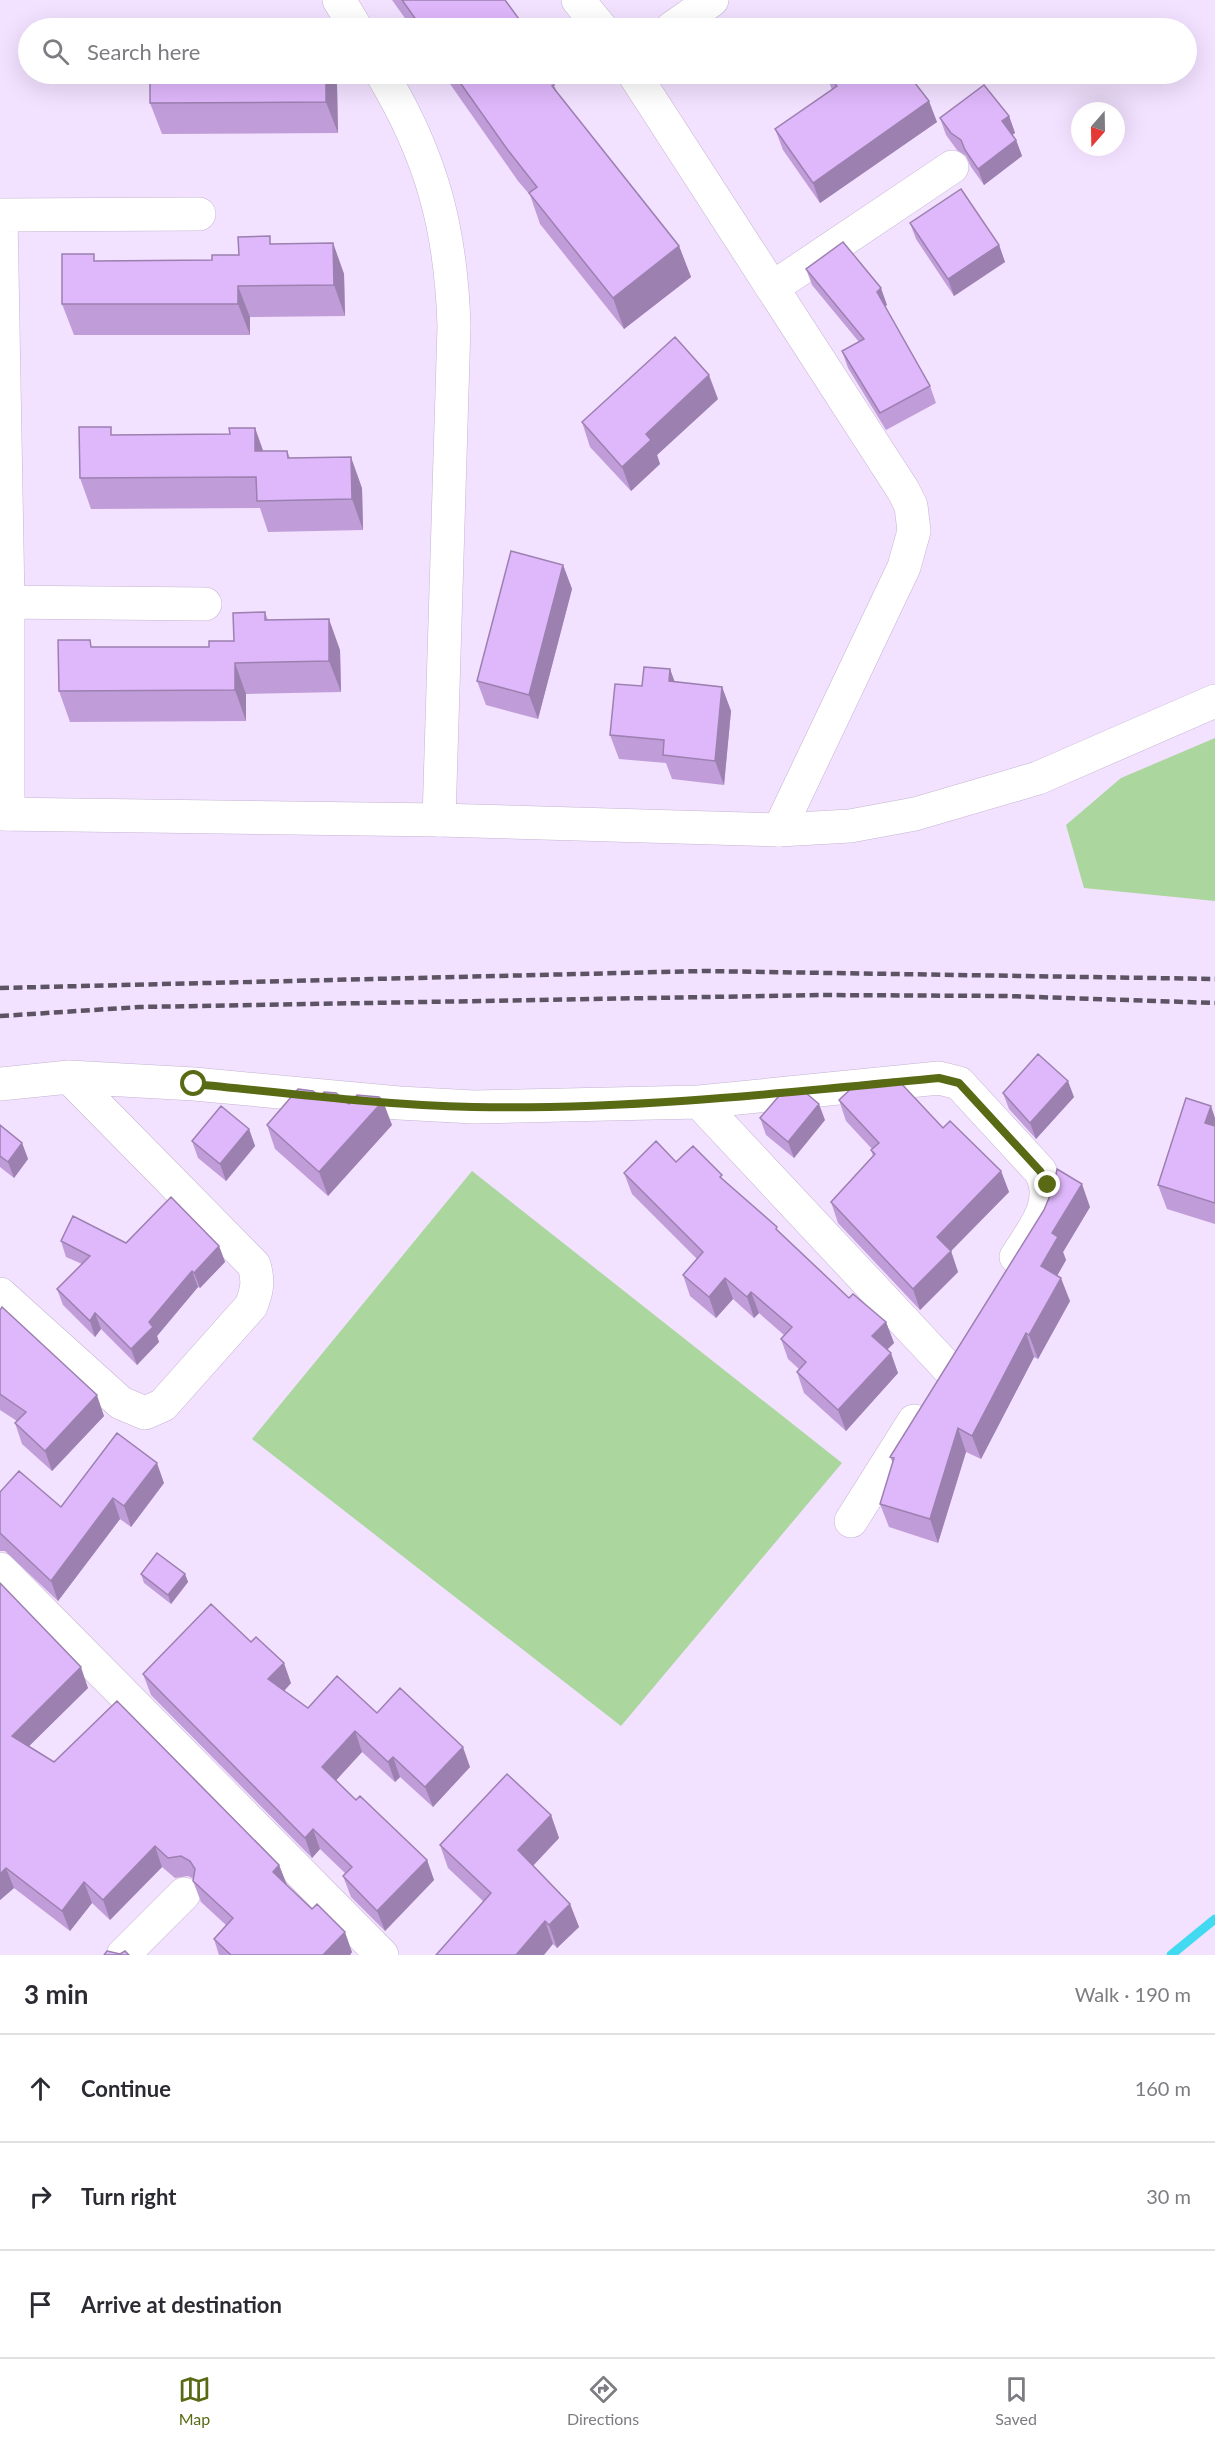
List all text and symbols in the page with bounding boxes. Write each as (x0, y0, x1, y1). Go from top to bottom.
search box (18, 18, 1197, 84)
icon: search (39, 35, 72, 68)
text: Search here (87, 38, 200, 65)
north arrow (1071, 102, 1125, 156)
route start (180, 1070, 206, 1096)
route end (1034, 1171, 1060, 1197)
text: 3 min (24, 1978, 88, 2010)
text: Walk · 190 m (1075, 1982, 1191, 2006)
icon: ahead (24, 2072, 57, 2105)
text: Continue (81, 2075, 171, 2102)
text: 160 m (1135, 2076, 1191, 2100)
icon: right (24, 2180, 57, 2213)
text: Turn right (81, 2183, 176, 2210)
text: 30 m (1146, 2184, 1191, 2208)
icon: arrive (24, 2288, 57, 2321)
text: Arrive at destination (81, 2291, 282, 2318)
tab: Map (178, 2373, 211, 2428)
tab: Directions (567, 2373, 639, 2428)
tab: Saved (995, 2373, 1037, 2428)

